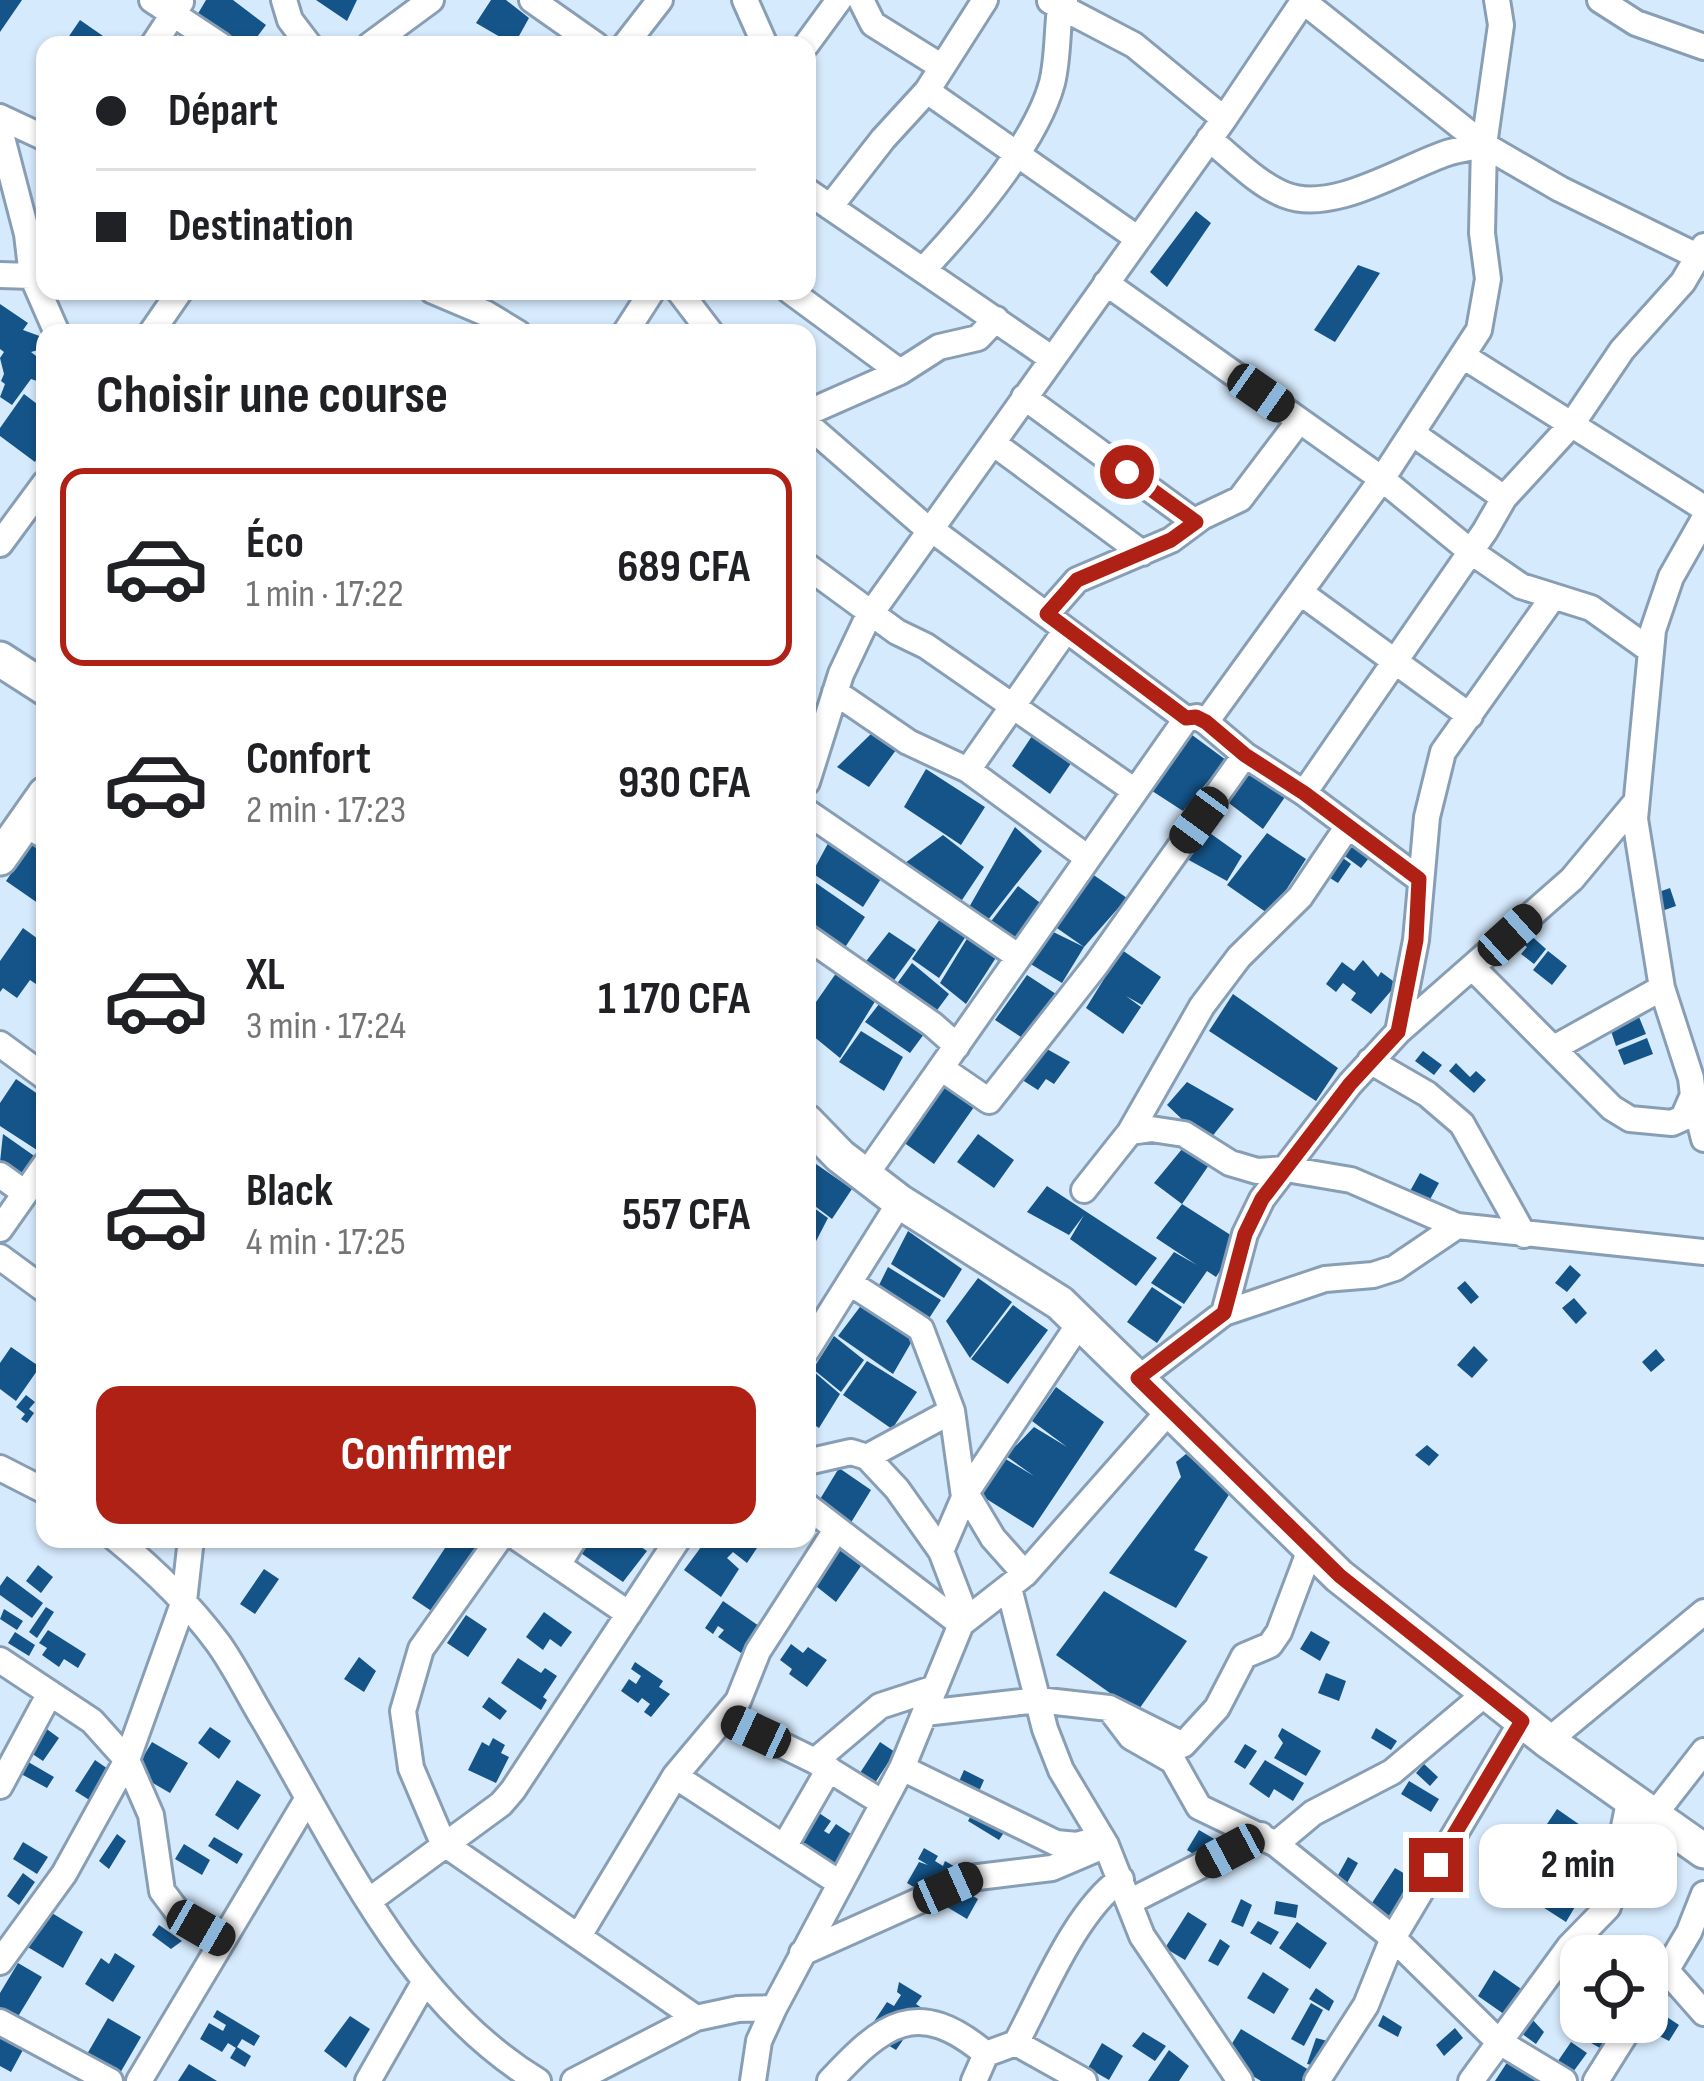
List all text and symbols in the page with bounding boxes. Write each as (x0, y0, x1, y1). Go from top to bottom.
text: Départ (168, 84, 278, 139)
text: Destination (168, 199, 354, 254)
car (1221, 358, 1301, 428)
text: Choisir une course (96, 363, 448, 428)
route start (1100, 445, 1154, 499)
icon: car (102, 513, 210, 621)
text: Éco (246, 516, 304, 571)
text: 689 CFA (617, 540, 750, 595)
text: 1 min · 17:22 (246, 571, 403, 618)
icon: car (102, 729, 210, 837)
text: Confort (246, 732, 371, 787)
text: 930 CFA (618, 756, 750, 811)
car (1163, 780, 1235, 860)
text: 2 min · 17:23 (246, 787, 406, 834)
car (1471, 898, 1549, 972)
icon: car (102, 945, 210, 1053)
text: XL (246, 948, 285, 1003)
text: 1 170 CFA (598, 972, 750, 1027)
text: 3 min · 17:24 (246, 1003, 406, 1050)
icon: car (102, 1161, 210, 1269)
text: Black (246, 1164, 333, 1219)
text: 557 CFA (622, 1188, 750, 1243)
text: 4 min · 17:25 (246, 1219, 406, 1266)
button: Confirmer (96, 1386, 756, 1524)
car (716, 1700, 796, 1764)
car (1190, 1818, 1270, 1884)
callout: 2 min (1478, 1823, 1676, 1907)
route end (1409, 1838, 1463, 1892)
text: 2 min (1541, 1842, 1615, 1889)
car (908, 1857, 988, 1919)
car (161, 1894, 241, 1962)
map controls (1560, 1935, 1668, 2043)
button: locate (1560, 1935, 1668, 2043)

